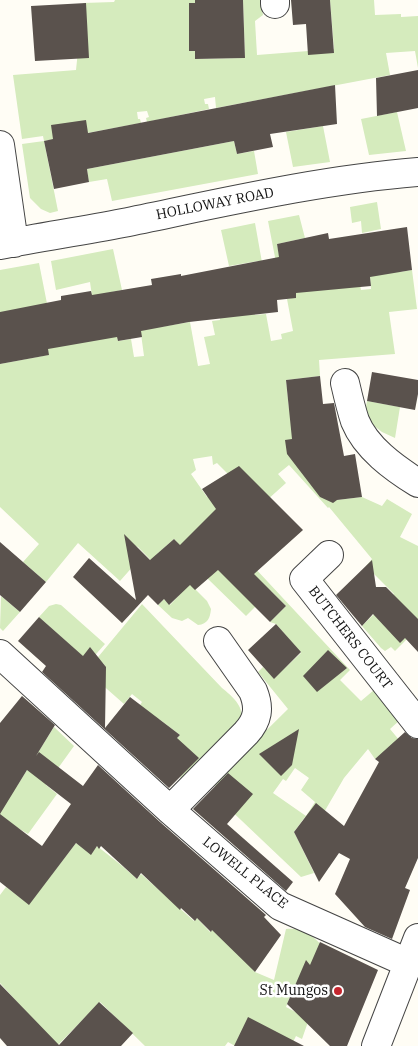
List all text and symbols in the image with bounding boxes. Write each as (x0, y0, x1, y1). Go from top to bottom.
street label: HOLLOWAY ROAD (155, 184, 275, 224)
street label: BUTCHERS COURT (305, 583, 395, 693)
street label: LOWELL PLACE (199, 833, 291, 913)
place label: St Mungos (259, 983, 328, 999)
marker: St Mungos (332, 985, 344, 997)

